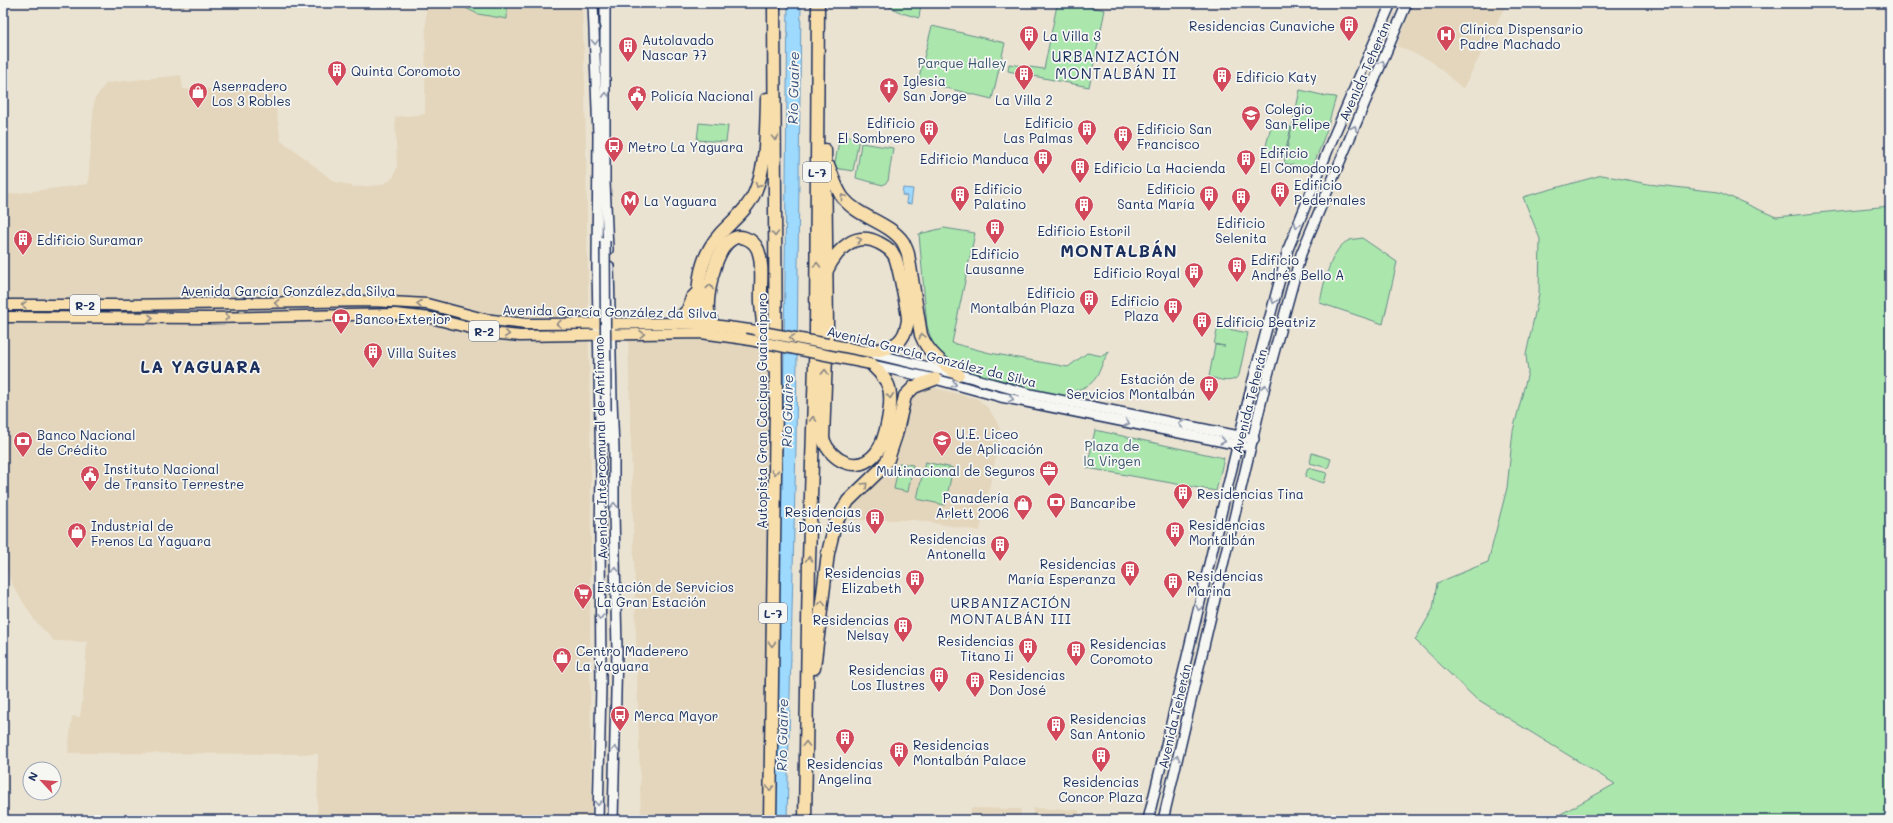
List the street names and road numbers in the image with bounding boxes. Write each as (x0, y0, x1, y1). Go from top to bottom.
street label: Avenida Teherán (1335, 19, 1393, 123)
road number: L-7 (803, 162, 831, 182)
street label: Avenida García González da Silva (180, 282, 396, 299)
street label: Autopista Gran Cacique Guaicaipuro (753, 293, 770, 529)
road number: R-2 (70, 295, 100, 315)
street label: Avenida García González da Silva (502, 301, 718, 321)
road number: R-2 (469, 321, 499, 341)
street label: Avenida García González da Silva (826, 322, 1038, 390)
street label: Avenida Intercomunal de Antímano (590, 336, 610, 560)
street label: Avenida Teherán (1228, 347, 1270, 455)
road number: L-7 (759, 603, 787, 623)
street label: Avenida Teherán (1154, 662, 1194, 770)

